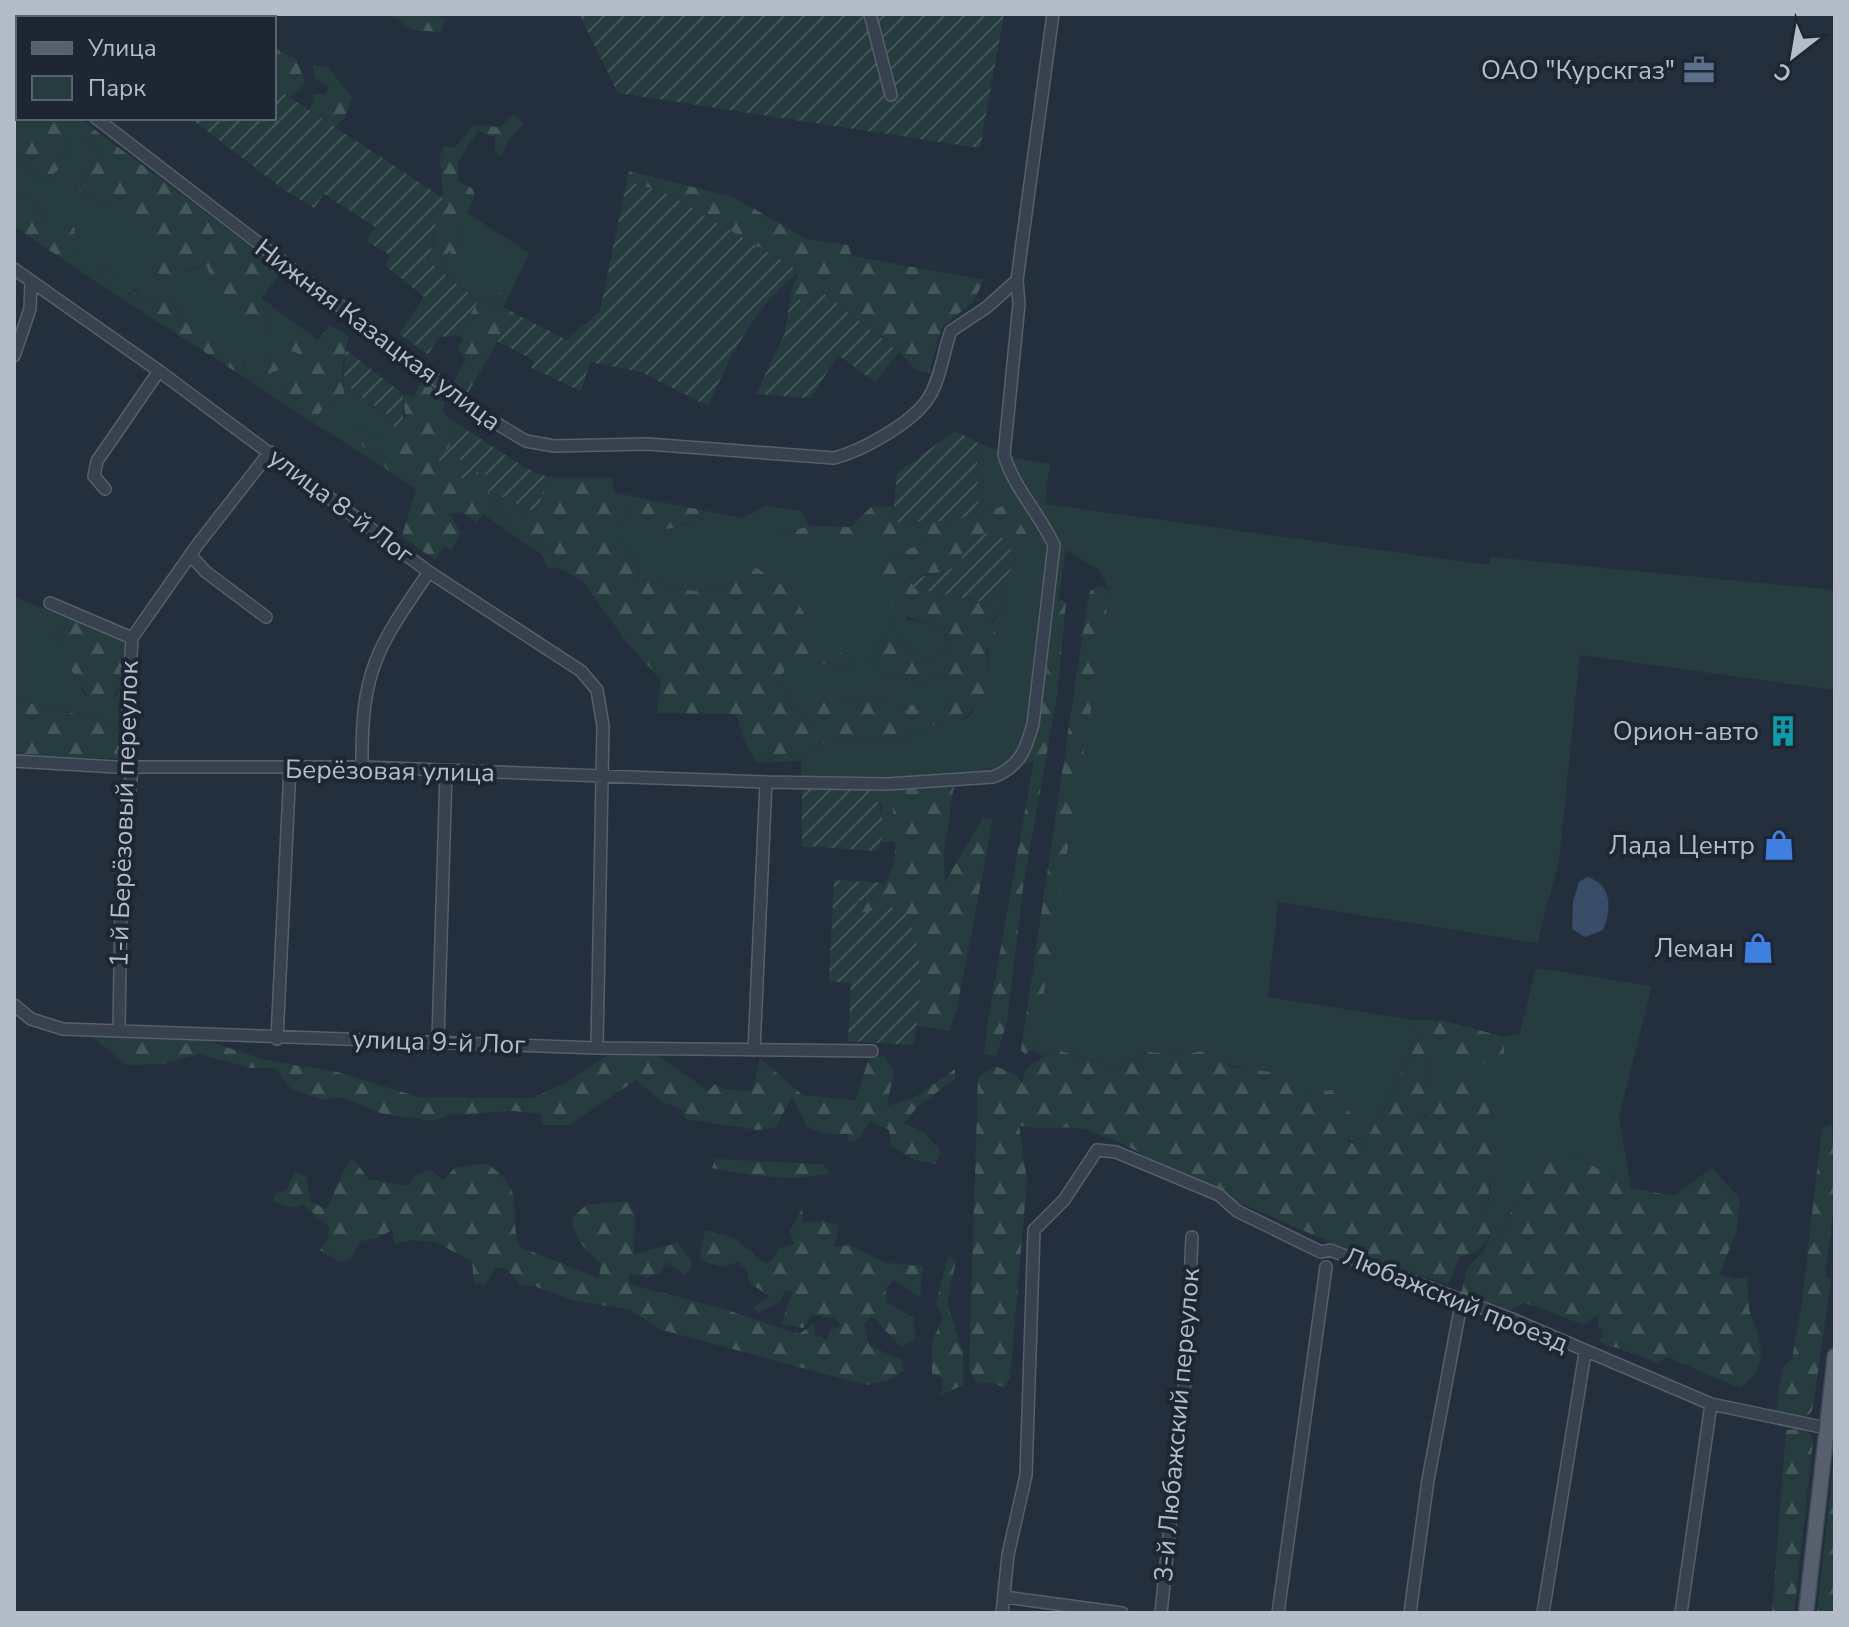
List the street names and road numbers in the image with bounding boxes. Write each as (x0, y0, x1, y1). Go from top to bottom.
street label: Нижняя Казацкая улица (248, 231, 508, 439)
street label: улица 8-й Лог (261, 440, 421, 572)
street label: 1-й Берёзовый переулок (101, 660, 147, 968)
street label: Берёзовая улица (285, 752, 495, 790)
street label: улица 9-й Лог (352, 1021, 526, 1063)
street label: Любажский проезд (1338, 1239, 1574, 1361)
street label: 3-й Любажский переулок (1146, 1266, 1208, 1583)

